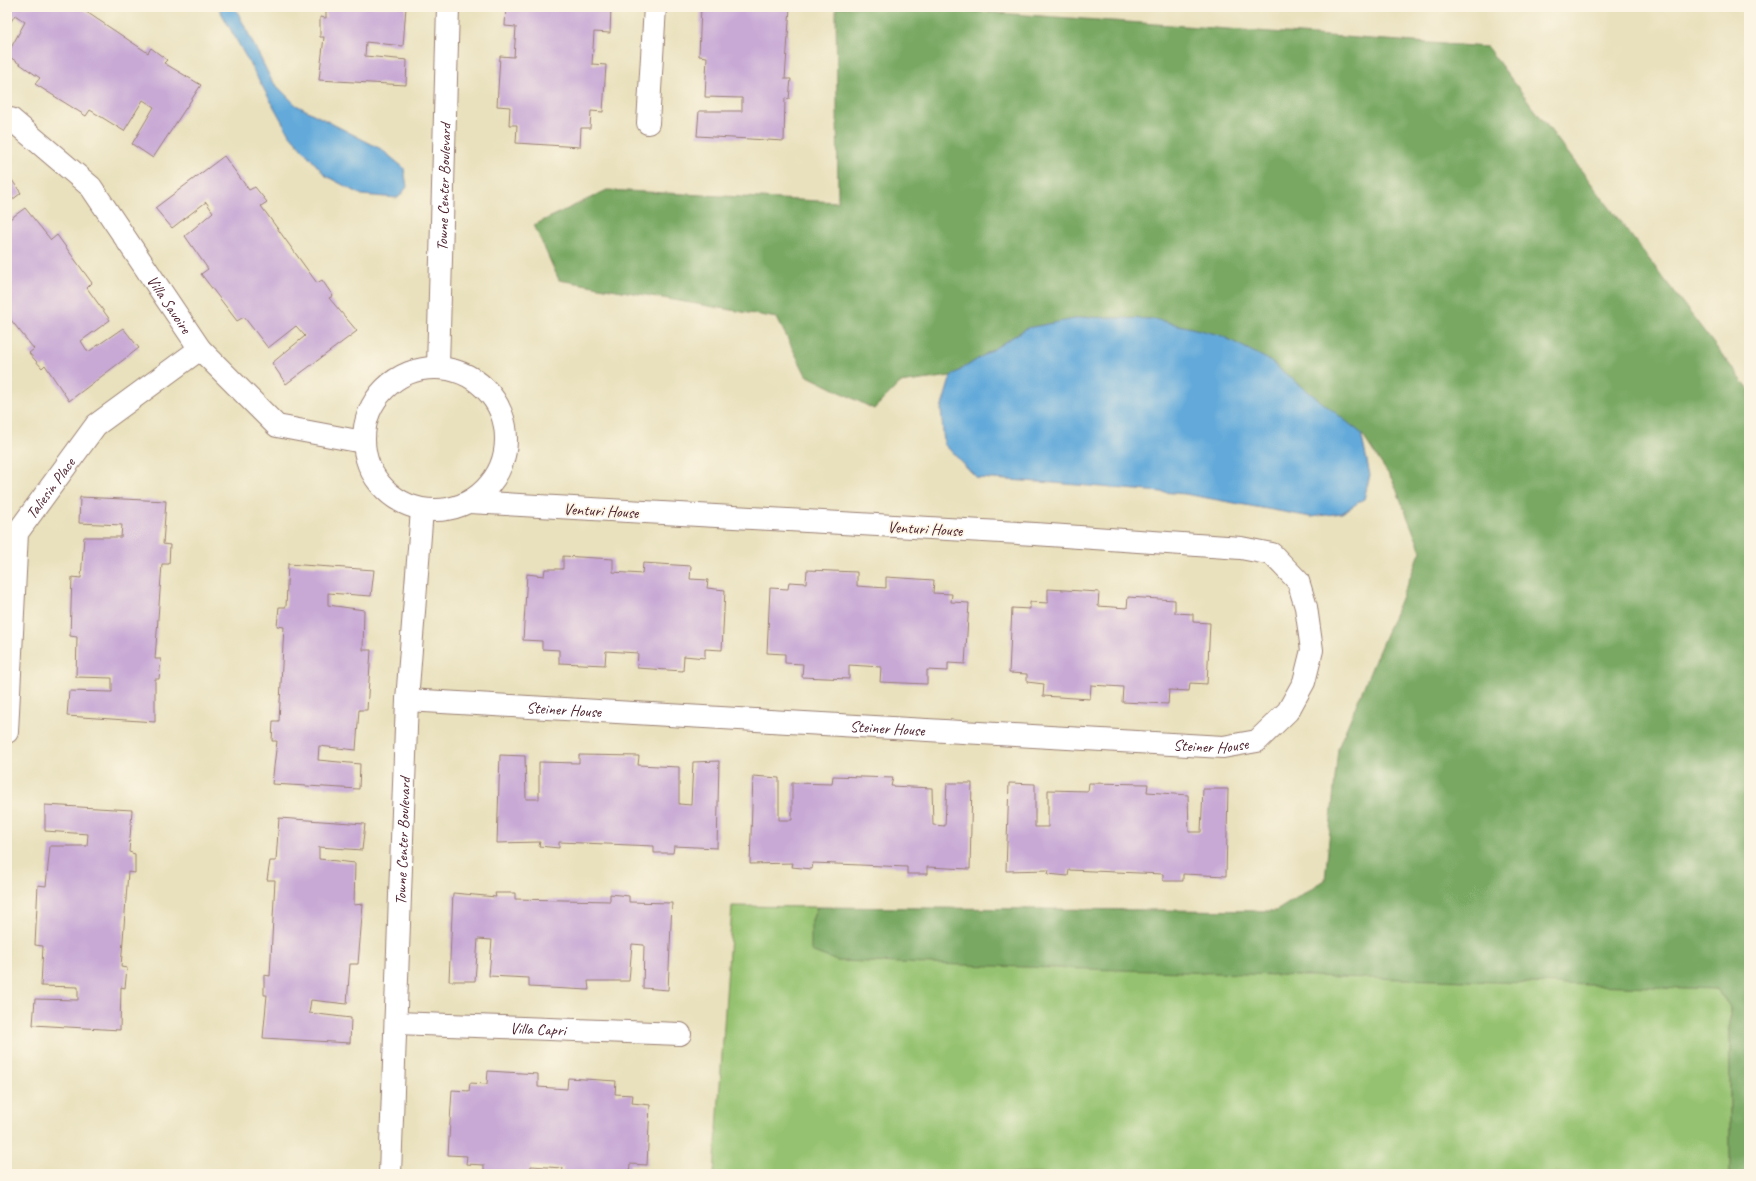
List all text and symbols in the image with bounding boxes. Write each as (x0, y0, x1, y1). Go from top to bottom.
street label: Towne Center Boulevard (432, 120, 456, 251)
street label: Villa Savoire (142, 272, 197, 339)
street label: Taliesin Place (22, 453, 81, 523)
street label: Venturi House (563, 499, 641, 523)
street label: Venturi House (887, 517, 965, 541)
street label: Steiner House (526, 698, 603, 722)
street label: Steiner House (849, 717, 927, 741)
street label: Steiner House (1173, 733, 1251, 758)
street label: Towne Center Boulevard (391, 774, 415, 905)
street label: Villa Capri (510, 1018, 568, 1041)

